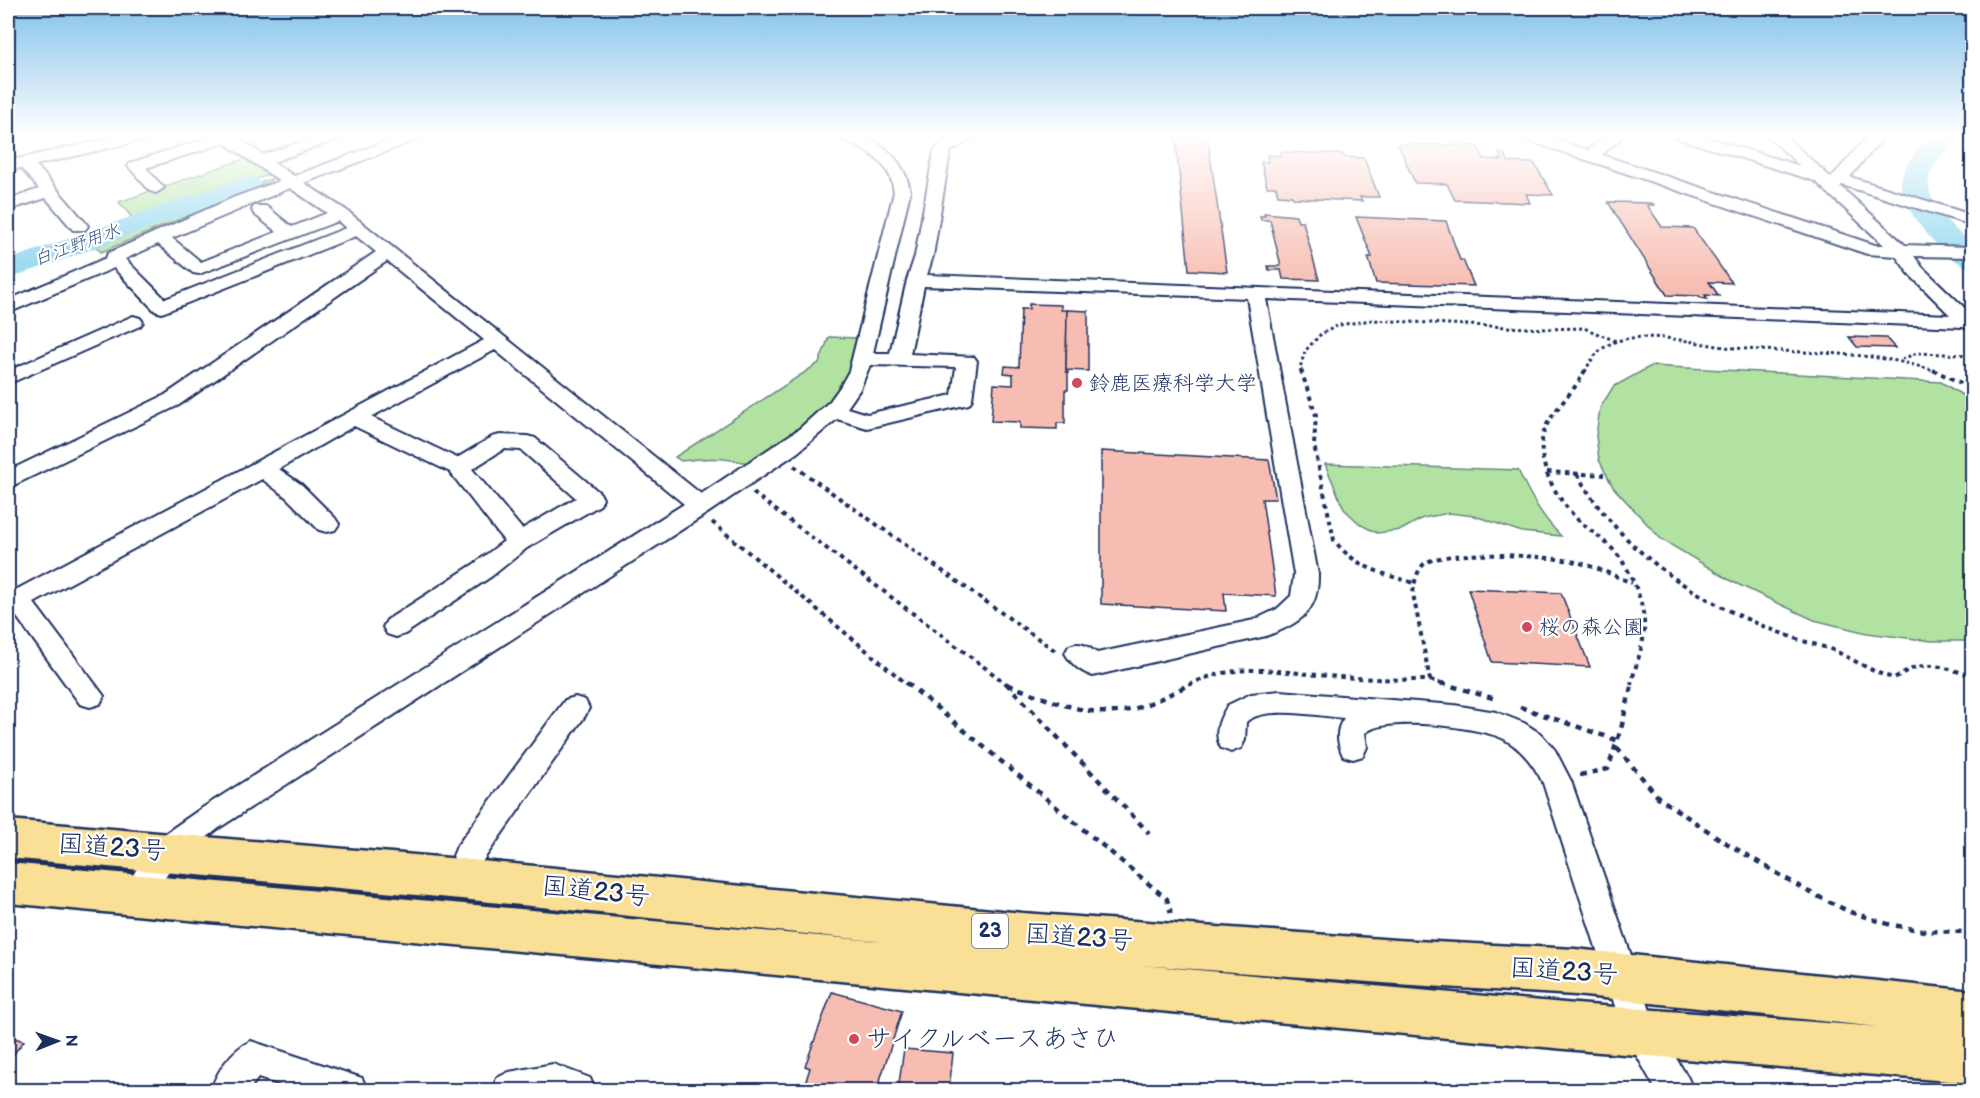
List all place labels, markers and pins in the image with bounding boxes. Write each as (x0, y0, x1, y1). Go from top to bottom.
place label: 鈴鹿医療科学大学 (1089, 371, 1257, 396)
marker: 鈴鹿医療科学大学 (1070, 376, 1084, 390)
place label: 桜の森公園 (1539, 615, 1644, 640)
marker: 桜の森公園 (1520, 620, 1534, 634)
place label: サイクルベースあさひ (866, 1024, 1119, 1055)
marker: サイクルベースあさひ (847, 1032, 861, 1046)

